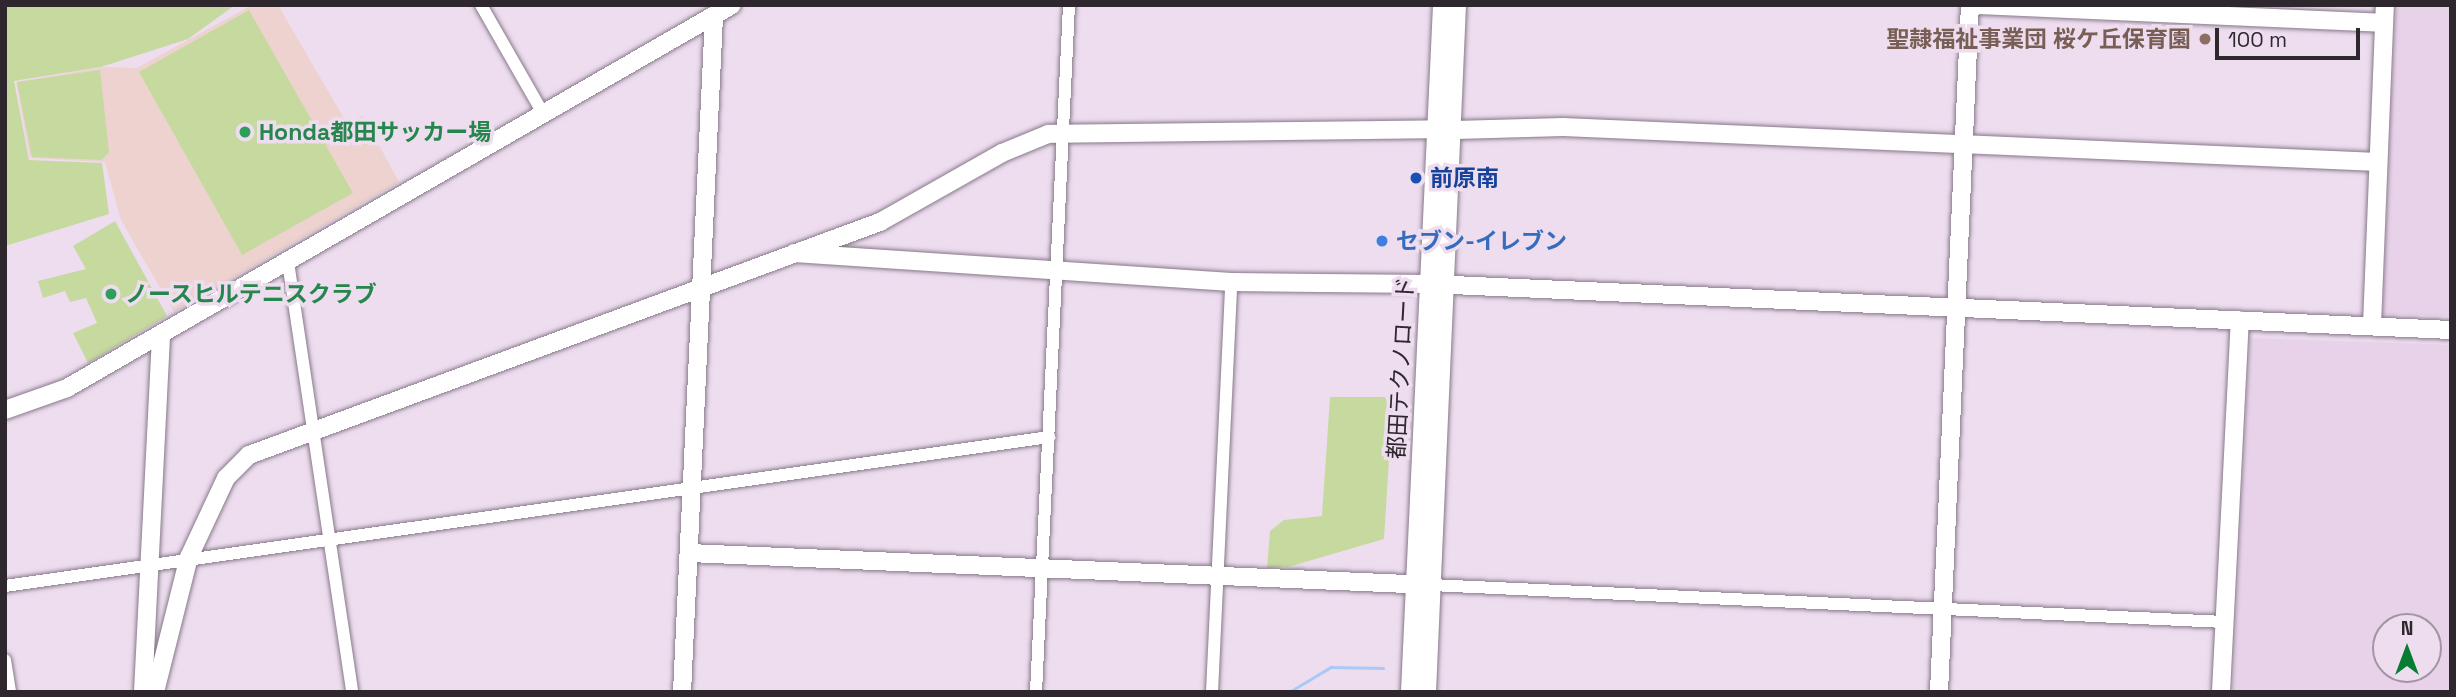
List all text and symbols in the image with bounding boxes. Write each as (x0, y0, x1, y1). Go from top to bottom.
scale bar (2218, 14, 2363, 58)
place label: 聖隷福祉事業団 桜ケ丘保育園 (1886, 25, 2191, 53)
text: 100 m (2228, 26, 2287, 53)
marker: 聖隷福祉事業団 桜ケ丘保育園 (2197, 31, 2213, 47)
place label: Honda都田サッカー場 (259, 118, 491, 146)
marker: Honda都田サッカー場 (237, 124, 253, 140)
place label: 前原南 (1430, 164, 1499, 192)
marker: 前原南 (1408, 170, 1424, 186)
place label: セブン-イレブン (1396, 227, 1567, 255)
marker: セブン-イレブン (1374, 233, 1390, 249)
street label: 都田テクノロード (1382, 275, 1420, 461)
place label: ノースヒルテニスクラブ (125, 280, 378, 308)
marker: ノースヒルテニスクラブ (103, 286, 119, 302)
north arrow (2372, 613, 2442, 683)
text: N (2401, 616, 2413, 641)

